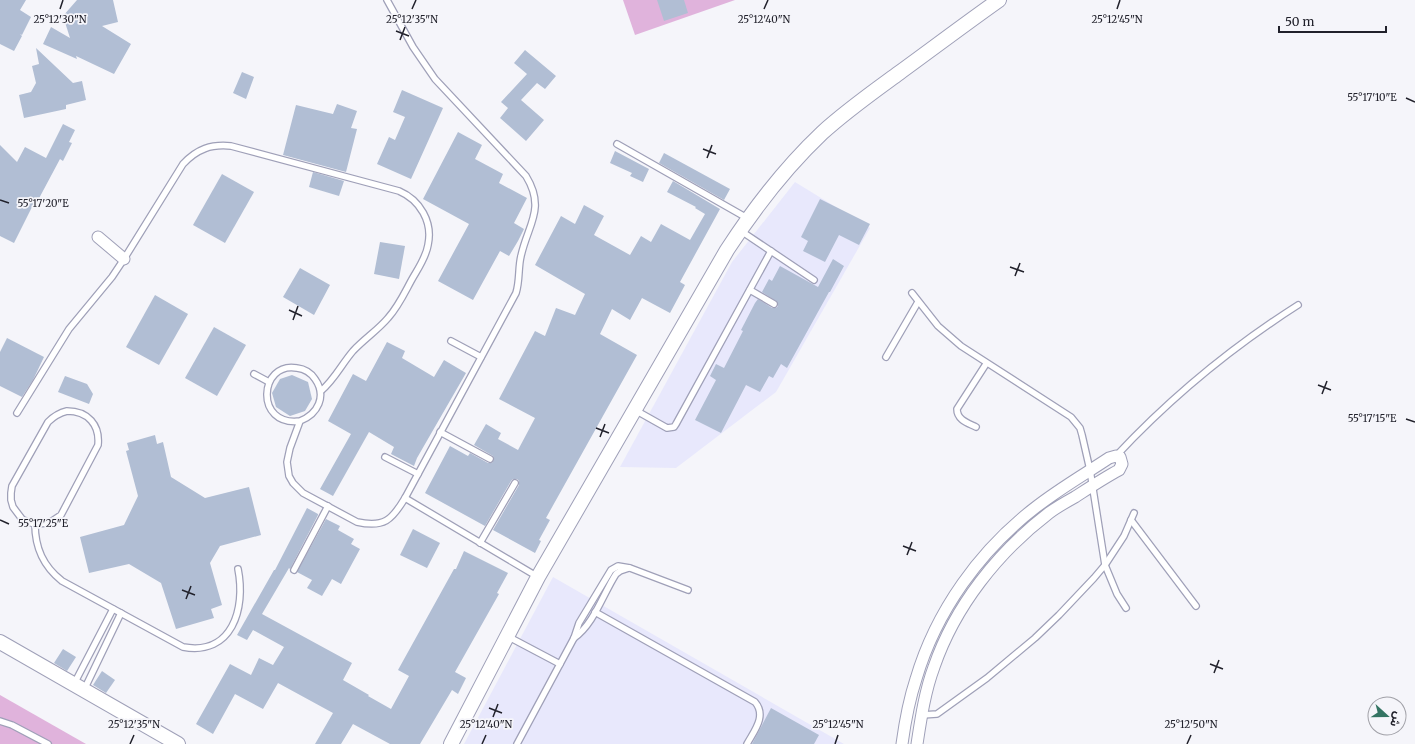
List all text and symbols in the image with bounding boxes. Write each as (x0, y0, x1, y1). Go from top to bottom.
scale bar (1279, 8, 1386, 34)
text: 25°12'30"N (33, 13, 87, 26)
text: 25°12'35"N (386, 13, 438, 26)
text: 25°12'40"N (738, 13, 791, 26)
text: 25°12'45"N (1092, 13, 1143, 26)
text: 50 m (1285, 14, 1314, 29)
text: 55°17'10"E (1347, 91, 1397, 104)
text: 55°17'20"E (17, 197, 69, 210)
text: 55°17'15"E (1348, 412, 1397, 425)
text: 55°17'25"E (18, 517, 69, 530)
north arrow (1367, 696, 1407, 736)
text: ش (1387, 710, 1406, 729)
text: 25°12'35"N (108, 718, 160, 731)
text: 25°12'40"N (460, 718, 513, 731)
text: 25°12'45"N (813, 718, 864, 731)
text: 25°12'50"N (1165, 718, 1218, 731)

